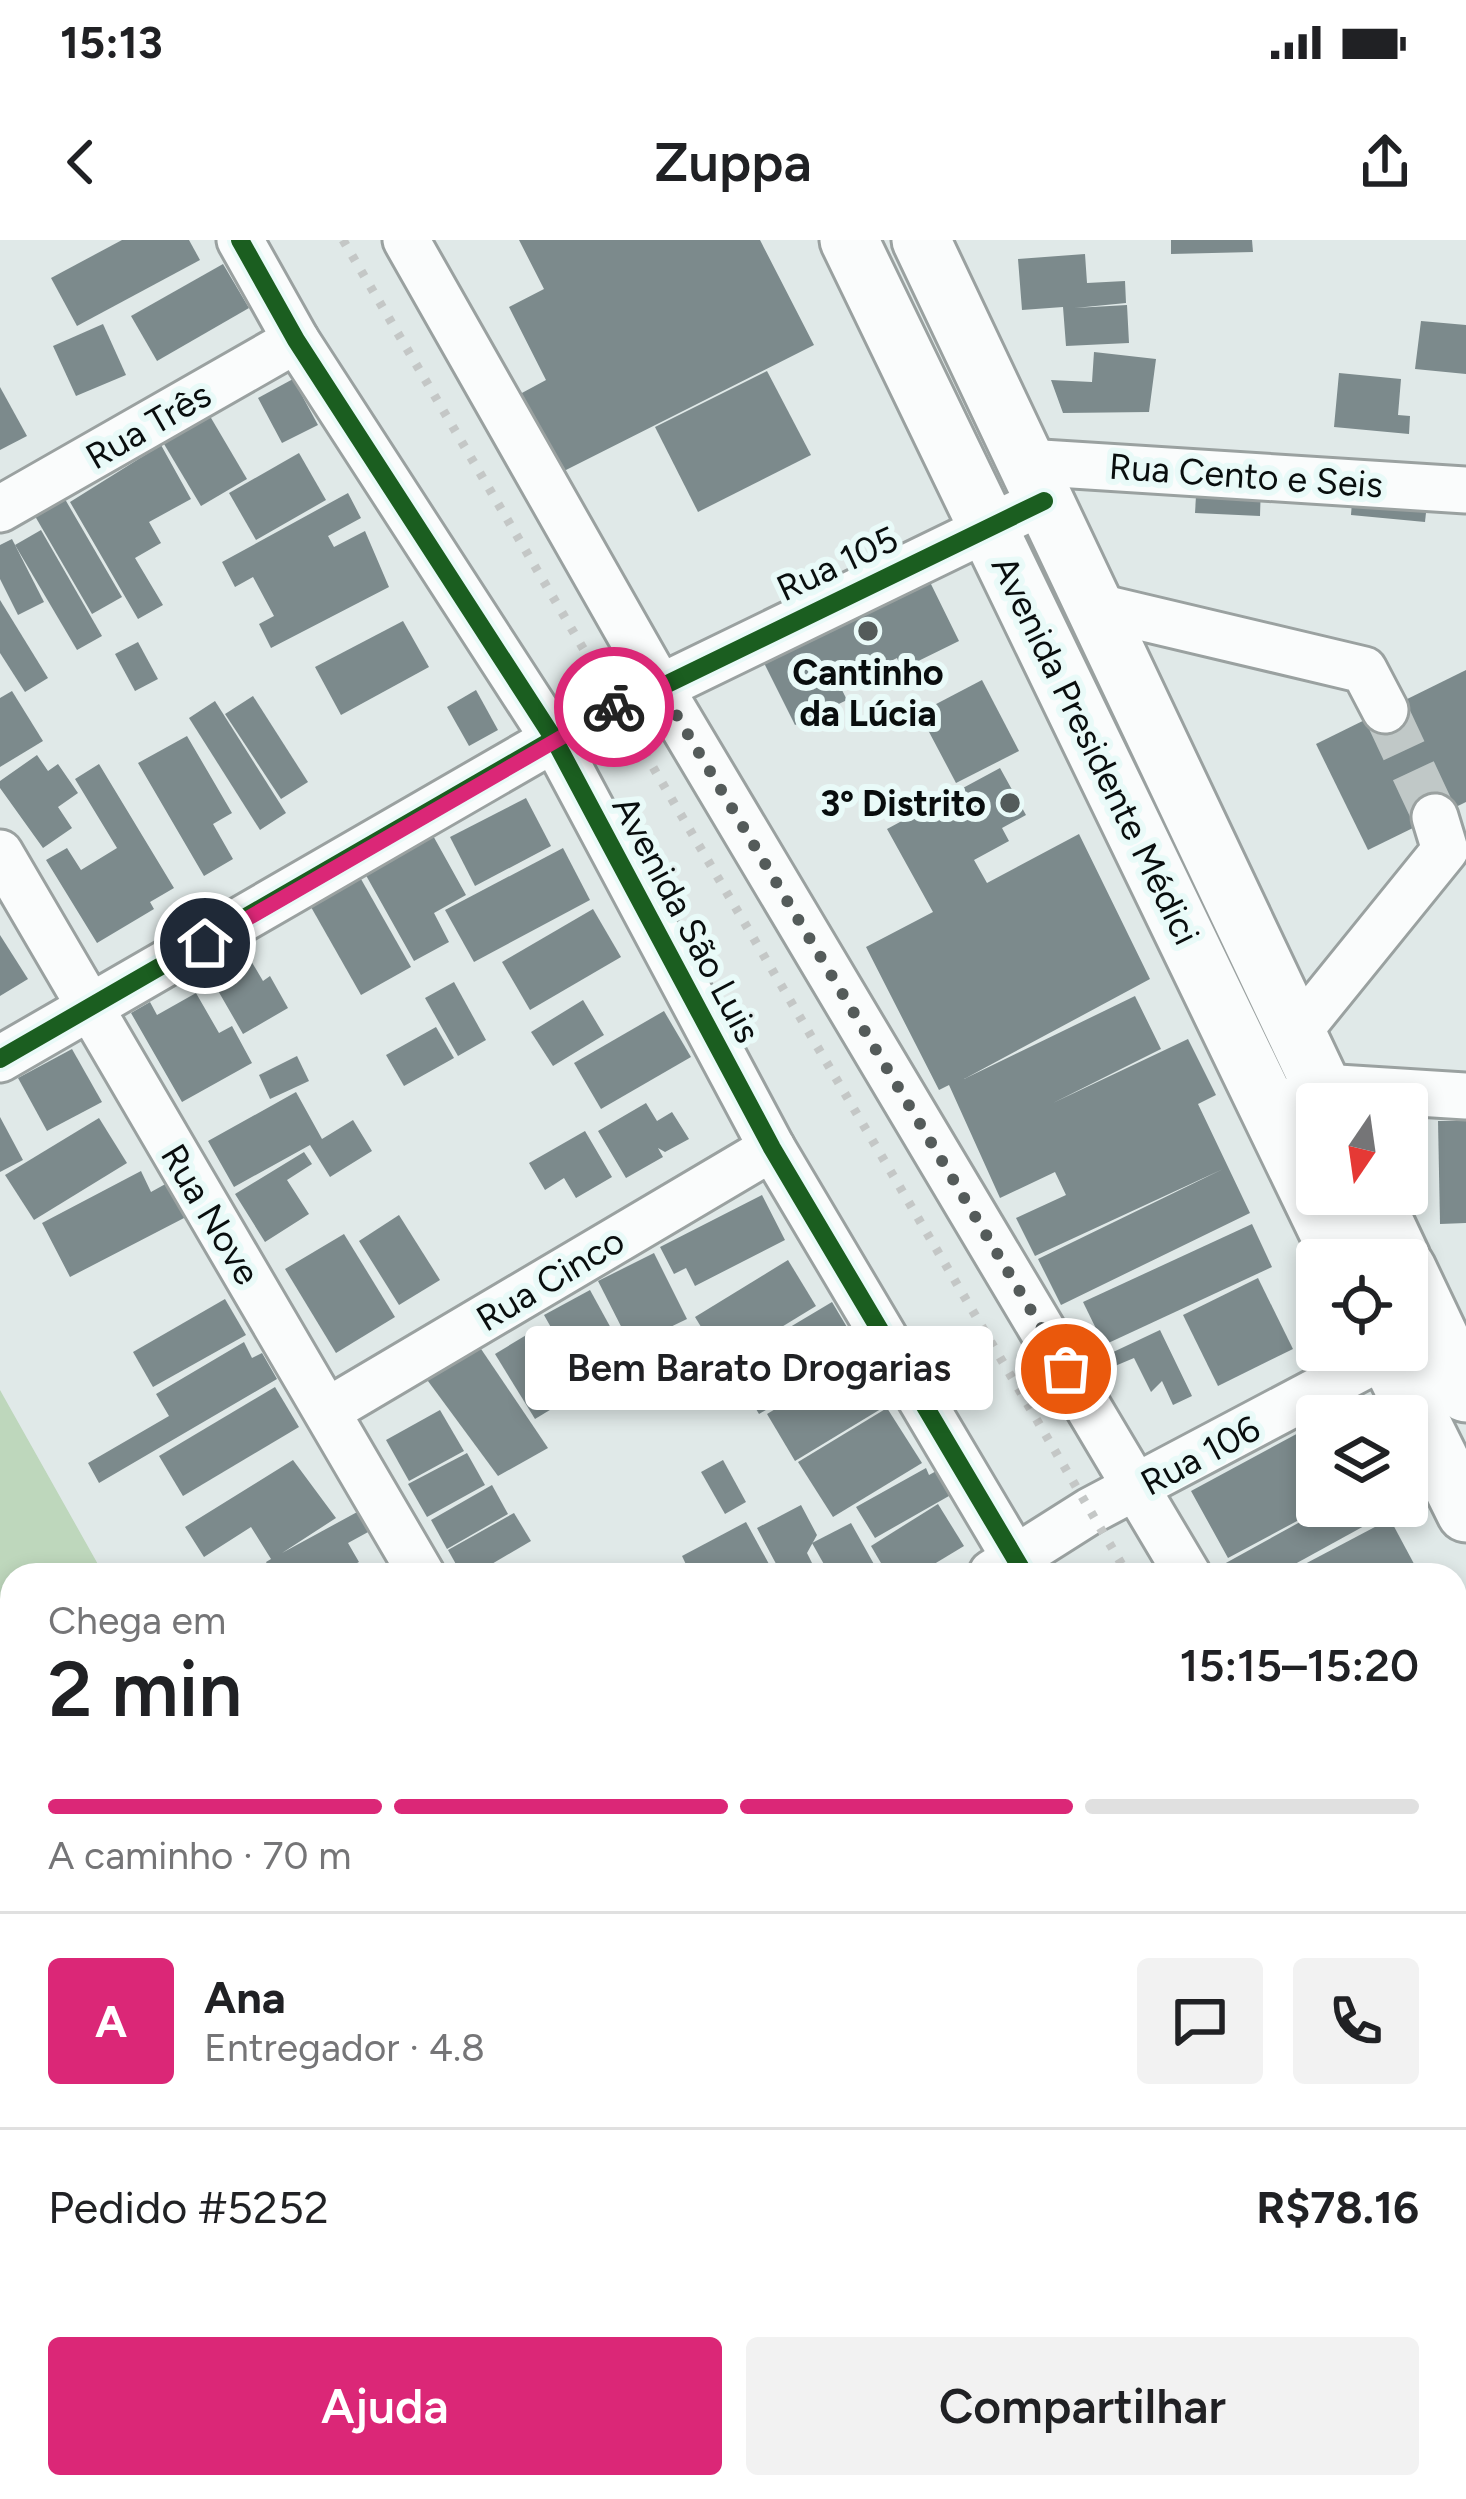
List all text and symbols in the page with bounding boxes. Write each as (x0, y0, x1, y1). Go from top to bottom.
text: 15:13 (60, 15, 163, 69)
icon: back (48, 129, 114, 195)
icon: share (1352, 129, 1418, 195)
text: Zuppa (654, 130, 812, 195)
street label: Rua Três (78, 373, 218, 478)
street label: Rua Cento e Seis (1108, 444, 1384, 507)
street label: Rua 105 (770, 517, 905, 610)
street label: Avenida Presidente Médici (983, 549, 1208, 951)
marker: Cantinho da Lúcia (855, 618, 881, 644)
courier (554, 647, 674, 767)
place label: Cantinho da Lúcia (792, 651, 944, 735)
icon: bike (581, 674, 647, 740)
place label: 3º Distrito (820, 782, 986, 825)
street label: Avenida São Luis (604, 789, 770, 1050)
marker: 3º Distrito (997, 790, 1023, 816)
pin (154, 892, 256, 994)
icon: home (172, 910, 238, 976)
north arrow (1296, 1083, 1428, 1215)
map controls (1296, 1083, 1428, 1527)
street label: Rua Nove (152, 1136, 269, 1292)
street label: Rua Cinco (469, 1219, 632, 1340)
button: locate (1296, 1239, 1428, 1371)
pin (1015, 1318, 1117, 1420)
callout: Bem Barato Drogarias (526, 1327, 994, 1411)
icon: bag (1033, 1336, 1099, 1402)
text: Bem Barato Drogarias (567, 1344, 951, 1391)
button: layers (1296, 1395, 1428, 1527)
street label: Rua 106 (1134, 1406, 1267, 1505)
text: Chega em (48, 1597, 226, 1644)
text: 15:15–15:20 (1180, 1638, 1419, 1692)
text: 2 min (48, 1642, 242, 1736)
text: A caminho · 70 m (48, 1832, 351, 1879)
button: chat (1137, 1958, 1263, 2084)
button: phone (1293, 1958, 1419, 2084)
text: Ana (204, 1970, 286, 2024)
text: A (95, 1994, 127, 2048)
text: Entregador · 4.8 (204, 2024, 485, 2071)
text: Pedido #5252 (48, 2180, 329, 2234)
text: R$78.16 (1256, 2180, 1419, 2234)
button: Ajuda (48, 2337, 722, 2475)
button: Compartilhar (746, 2337, 1419, 2475)

